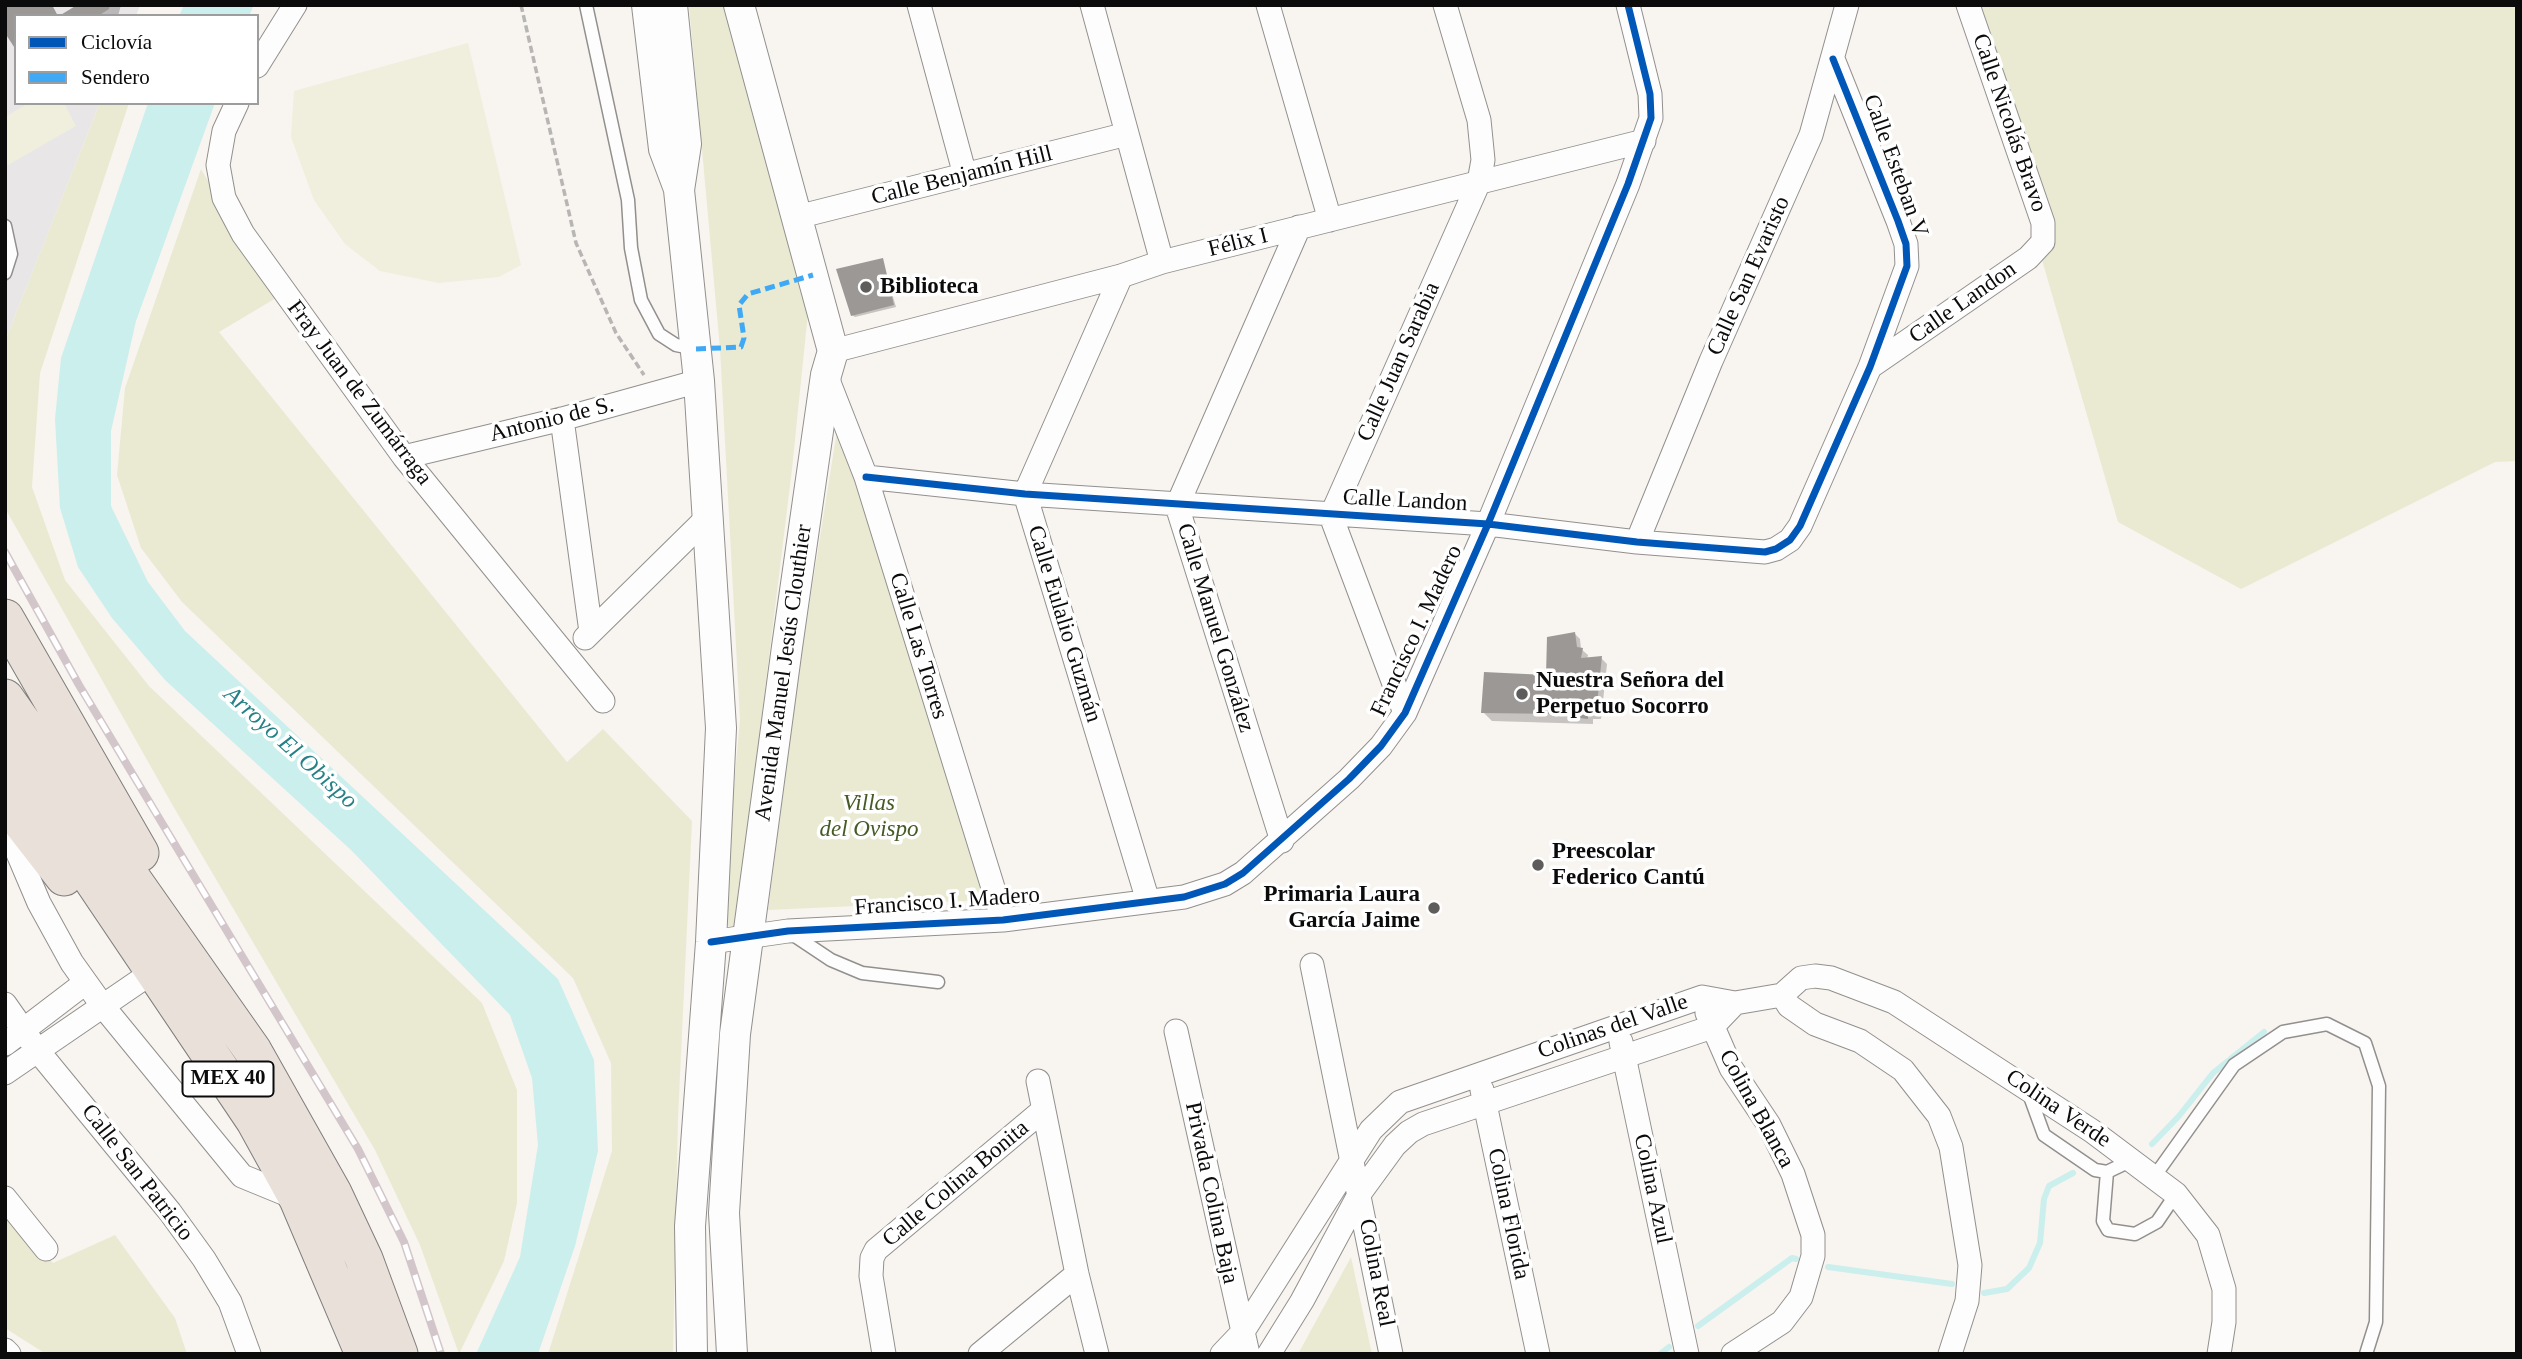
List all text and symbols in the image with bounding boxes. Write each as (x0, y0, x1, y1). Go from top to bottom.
legend (14, 14, 259, 105)
text: Ciclovía (81, 30, 152, 54)
street label: Calle Nicolás Bravo (1966, 30, 2052, 216)
text: Sendero (81, 65, 150, 89)
street label: Calle Esteban V (1856, 91, 1934, 241)
street label: Calle Benjamín Hill (869, 140, 1055, 212)
street label: Calle San Evaristo (1702, 192, 1796, 360)
street label: Félix I (1205, 222, 1271, 264)
street label: Calle Landon (1904, 256, 2022, 350)
place label: Biblioteca (880, 273, 978, 301)
street label: Calle Juan Sarabia (1352, 278, 1446, 446)
marker: Biblioteca (858, 279, 874, 295)
street label: Fray Juan de Zumárraga (281, 295, 437, 491)
street label: Antonio de S. (487, 391, 617, 449)
street label: Calle Landon (1342, 484, 1468, 518)
street label: Calle Manuel González (1170, 520, 1260, 736)
street label: Calle Eulalio Guzmán (1021, 522, 1107, 726)
street label: Avenida Manuel Jesús Clouthier (750, 523, 818, 823)
street label: Francisco I. Madero (1365, 541, 1469, 721)
street label: Calle Las Torres (883, 569, 953, 723)
place label: Nuestra Señora del Perpetuo Socorro (1536, 667, 1724, 721)
water label: Arroyo El Obispo (217, 680, 363, 816)
marker: Nuestra Señora del Perpetuo Socorro (1514, 686, 1530, 702)
park label: Villas del Ovispo (819, 790, 919, 844)
place label: Preescolar Federico Cantú (1552, 838, 1705, 892)
marker: Preescolar Federico Cantú (1530, 857, 1546, 873)
place label: Primaria Laura García Jaime (1264, 881, 1420, 935)
street label: Francisco I. Madero (853, 882, 1041, 922)
marker: Primaria Laura García Jaime (1426, 900, 1442, 916)
street label: Colinas del Valle (1534, 988, 1692, 1066)
street label: Colina Blanca (1712, 1045, 1800, 1173)
road number: MEX 40 (182, 1062, 274, 1096)
street label: Colina Verde (2000, 1064, 2116, 1154)
street label: Calle San Patricio (75, 1099, 199, 1247)
street label: Privada Colina Baja (1178, 1100, 1244, 1286)
street label: Calle Colina Bonita (877, 1115, 1035, 1253)
street label: Colina Azul (1627, 1131, 1677, 1247)
street label: Colina Florida (1481, 1146, 1535, 1282)
street label: Colina Real (1352, 1217, 1400, 1329)

